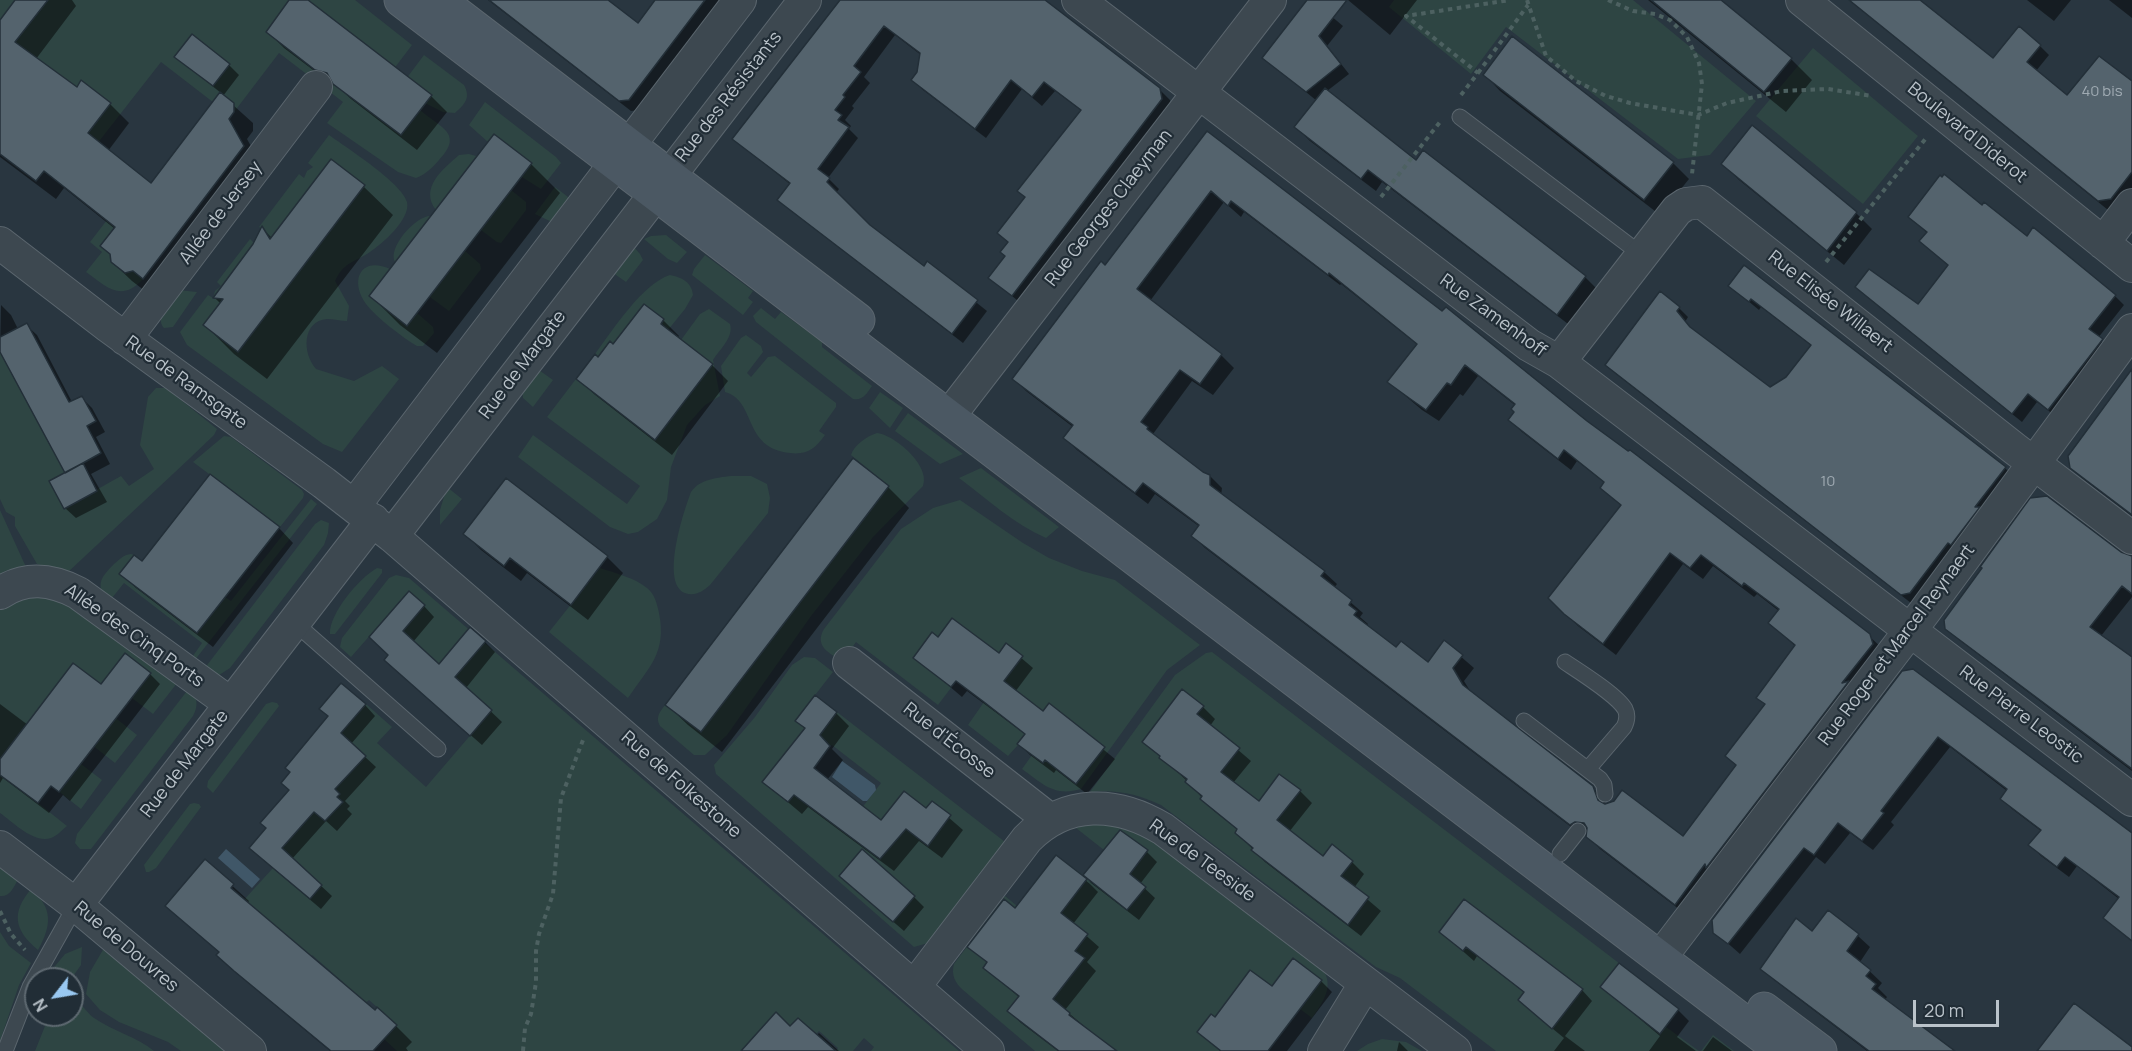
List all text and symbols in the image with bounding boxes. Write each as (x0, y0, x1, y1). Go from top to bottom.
street label: Rue des Résistants (671, 27, 787, 167)
street label: Boulevard Diderot (1903, 78, 2031, 188)
house number: 40 bis (2081, 83, 2123, 101)
street label: Rue Georges Claeyman (1041, 125, 1177, 291)
street label: Allée de Jersey (175, 157, 267, 269)
street label: Rue Elisée Willaert (1763, 247, 1897, 357)
street label: Rue Zamenhoff (1435, 270, 1551, 362)
street label: Rue de Margate (475, 306, 571, 424)
street label: Rue de Ramsgate (121, 332, 251, 434)
house number: 10 (1821, 473, 1835, 491)
street label: Rue Roger et Marcel Reynaert (1814, 540, 1980, 750)
street label: Allée des Cinq Ports (60, 580, 208, 692)
street label: Rue Pierre Leostic (1955, 661, 2087, 769)
street label: Rue d'Écosse (899, 698, 999, 784)
street label: Rue de Margate (136, 706, 234, 822)
street label: Rue de Folkestone (617, 727, 745, 843)
street label: Rue de Teeside (1145, 815, 1259, 907)
street label: Rue de Douvres (69, 897, 183, 997)
north arrow (24, 967, 84, 1027)
scale bar (1916, 988, 2002, 1026)
text: N (28, 995, 53, 1016)
text: 20 m (1924, 998, 1964, 1022)

